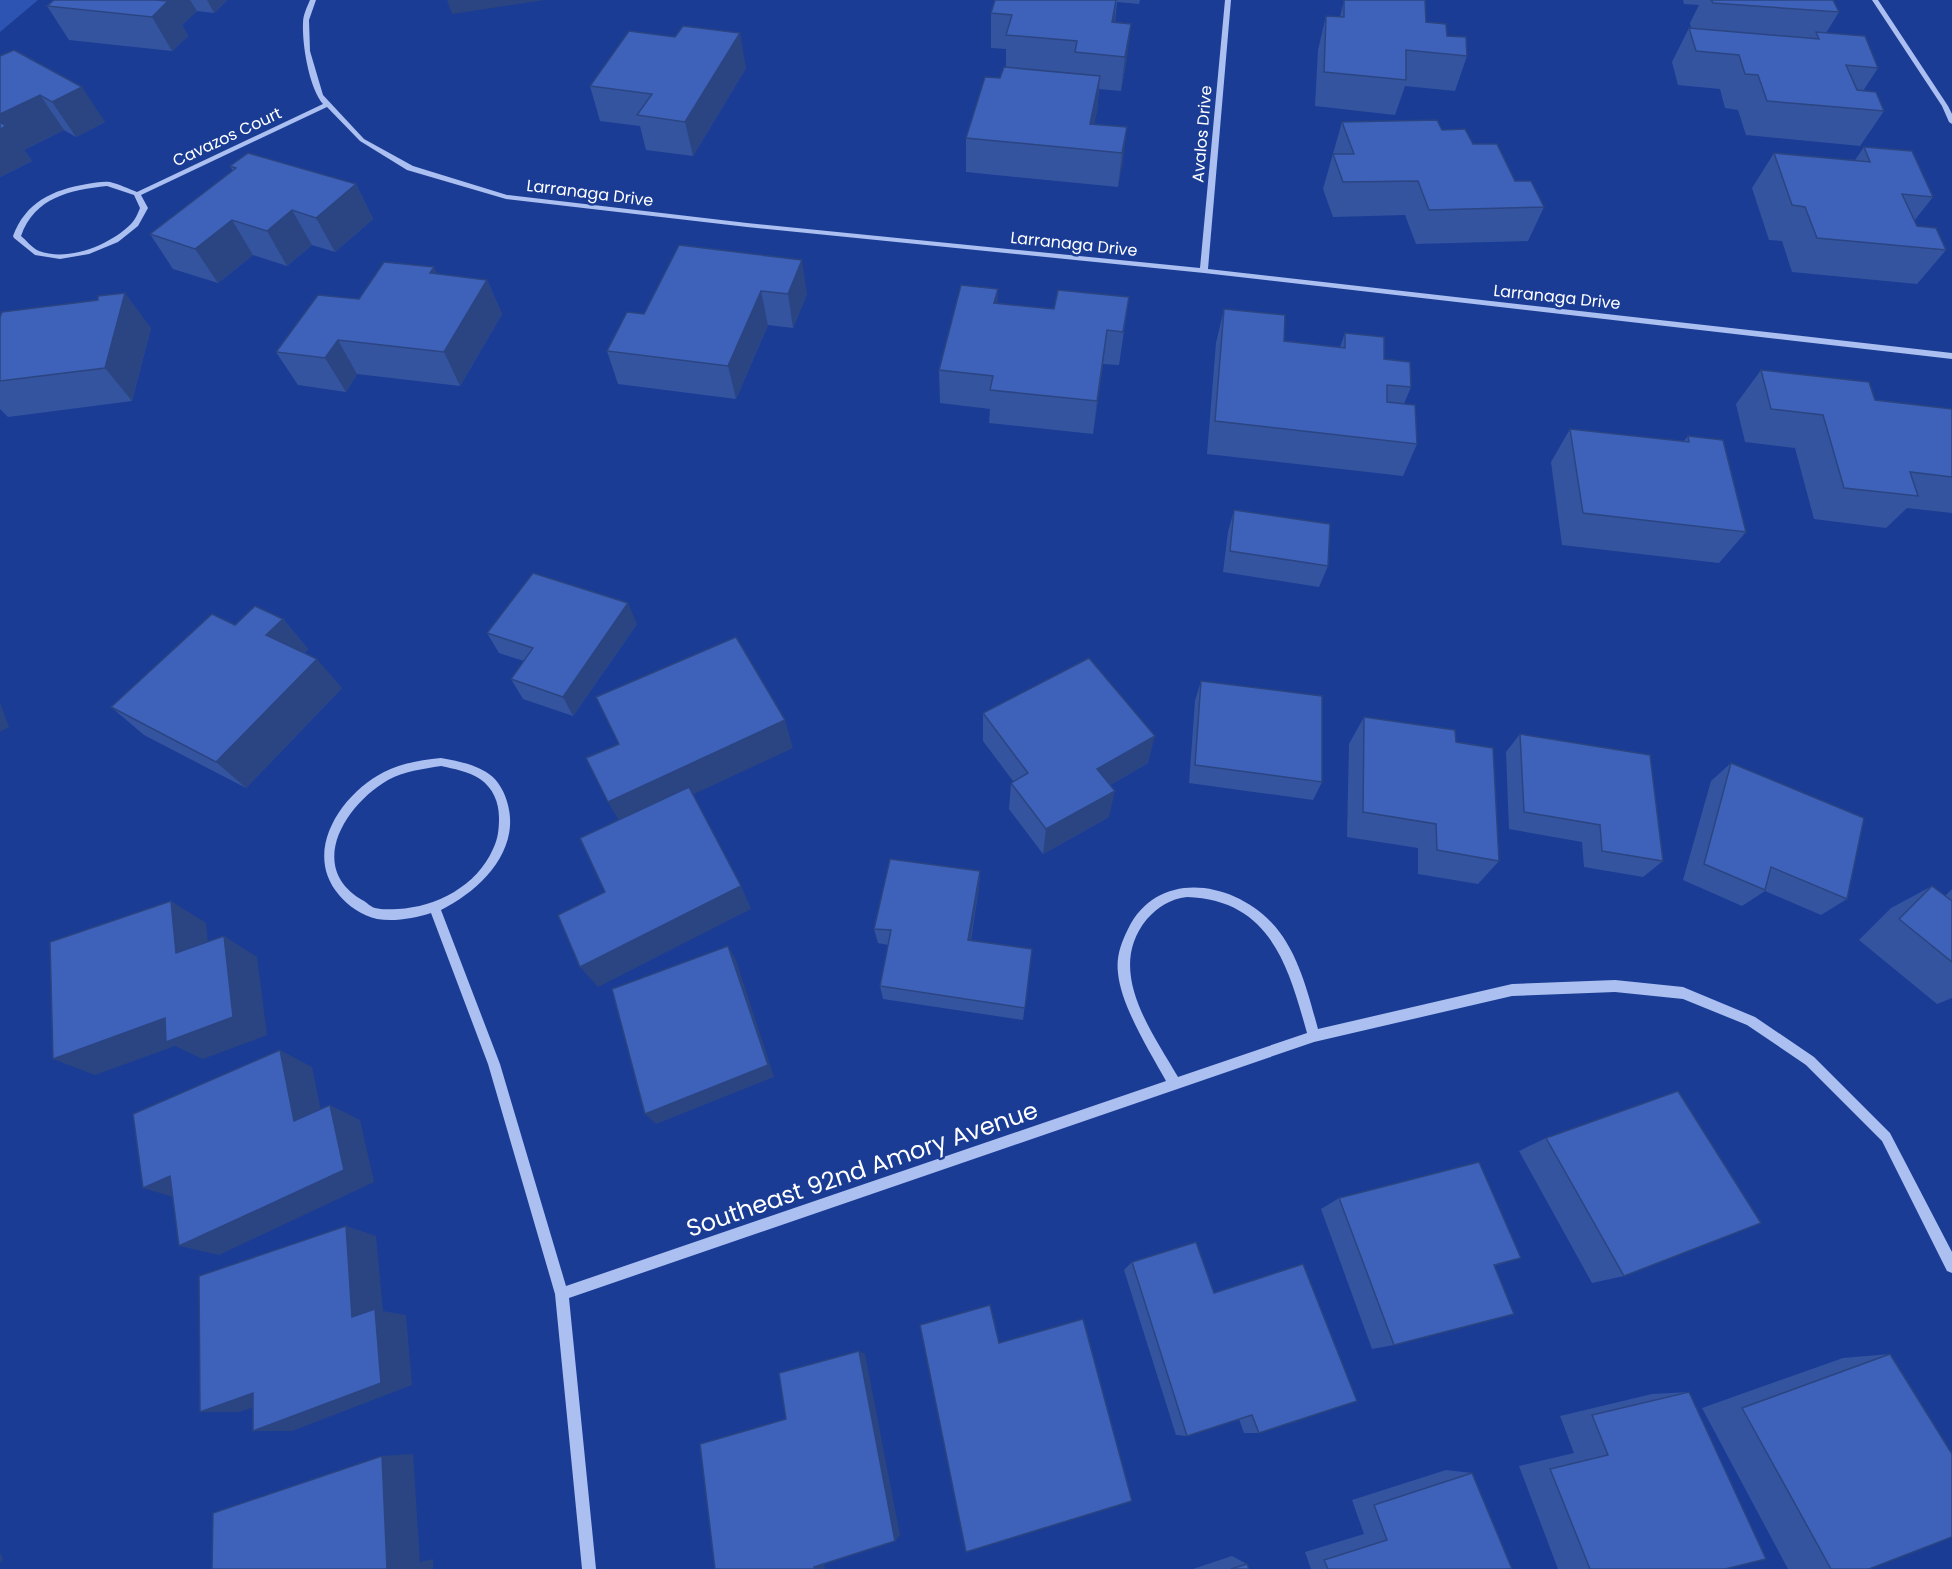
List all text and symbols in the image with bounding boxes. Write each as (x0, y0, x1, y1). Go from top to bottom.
street label: Avalos Drive (1186, 84, 1218, 184)
street label: Cavazos Court (169, 102, 285, 172)
street label: Larranaga Drive (525, 174, 655, 212)
street label: Larranaga Drive (1009, 226, 1139, 262)
street label: Larranaga Drive (1492, 279, 1622, 315)
street label: Southeast 92nd Amory Avenue (682, 1093, 1042, 1245)

